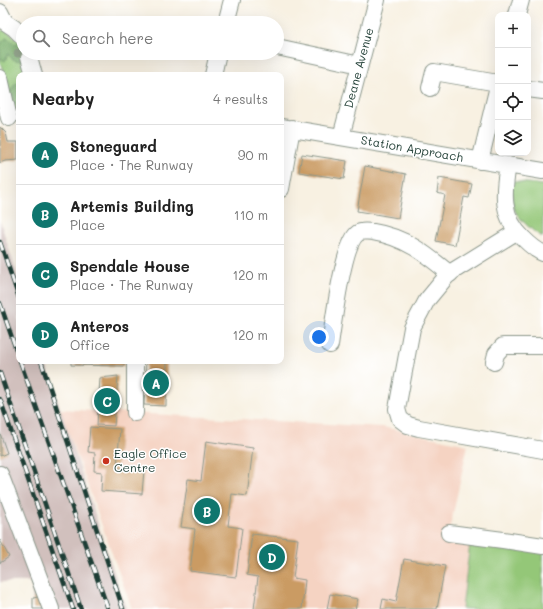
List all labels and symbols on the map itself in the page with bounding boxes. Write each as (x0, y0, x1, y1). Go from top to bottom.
street label: Deane Avenue (340, 26, 376, 110)
street label: Station Approach (360, 131, 465, 165)
your location (309, 327, 329, 347)
pin: A (143, 368, 169, 398)
pin: C (94, 386, 120, 416)
place label: Eagle Office Centre (114, 445, 187, 475)
marker: Eagle Office Centre (101, 456, 111, 466)
pin: B (194, 496, 220, 526)
pin: D (259, 542, 285, 572)

